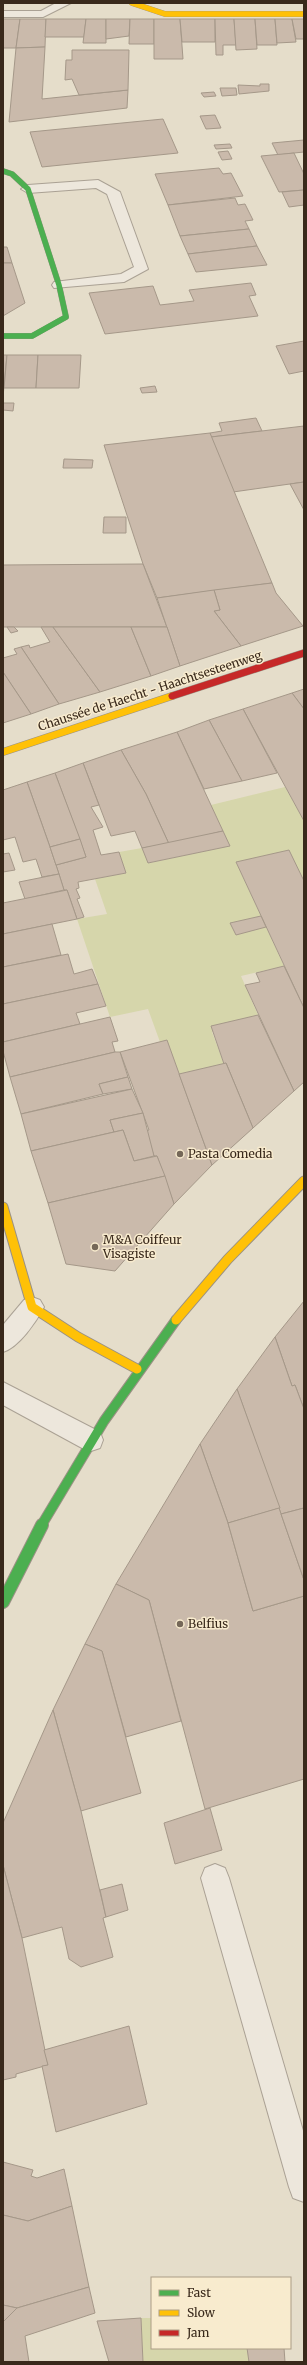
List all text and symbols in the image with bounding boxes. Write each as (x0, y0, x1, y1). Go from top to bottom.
street label: Chaussée de Haecht - Haachtsesteenweg (36, 647, 264, 734)
place label: Pasta Comedia (188, 1146, 273, 1161)
marker: Pasta Comedia (175, 1149, 185, 1159)
place label: M&A Coiffeur Visagiste (102, 1232, 182, 1261)
marker: M&A Coiffeur Visagiste (90, 1242, 100, 1252)
place label: Belfius (188, 1616, 228, 1631)
marker: Belfius (175, 1619, 185, 1629)
legend (151, 2277, 291, 2349)
text: Fast (187, 2285, 211, 2300)
text: Slow (187, 2305, 216, 2320)
text: Jam (186, 2325, 210, 2340)

